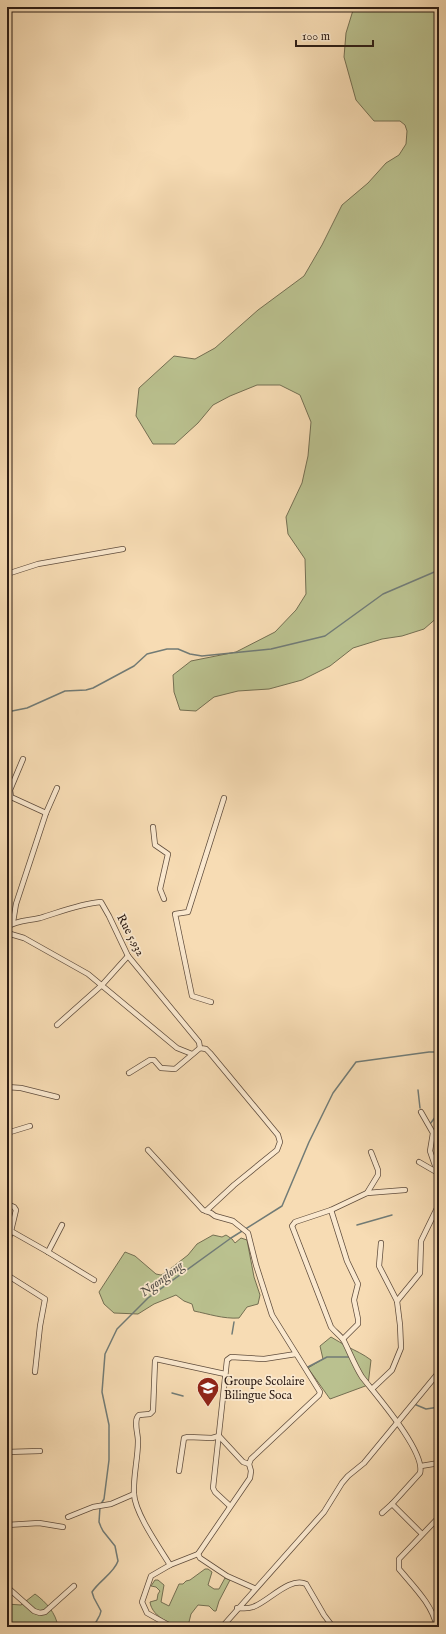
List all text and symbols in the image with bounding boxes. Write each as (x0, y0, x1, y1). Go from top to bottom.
scale bar (296, 22, 373, 48)
text: 100 m (302, 29, 330, 44)
street label: Rue 5.932 (113, 912, 148, 959)
water label: Ngonglong (137, 1257, 188, 1302)
place label: Groupe Scolaire Bilingue Soca (224, 1374, 305, 1403)
school or university icon: Groupe Scolaire Bilingue Soca (195, 1375, 221, 1408)

